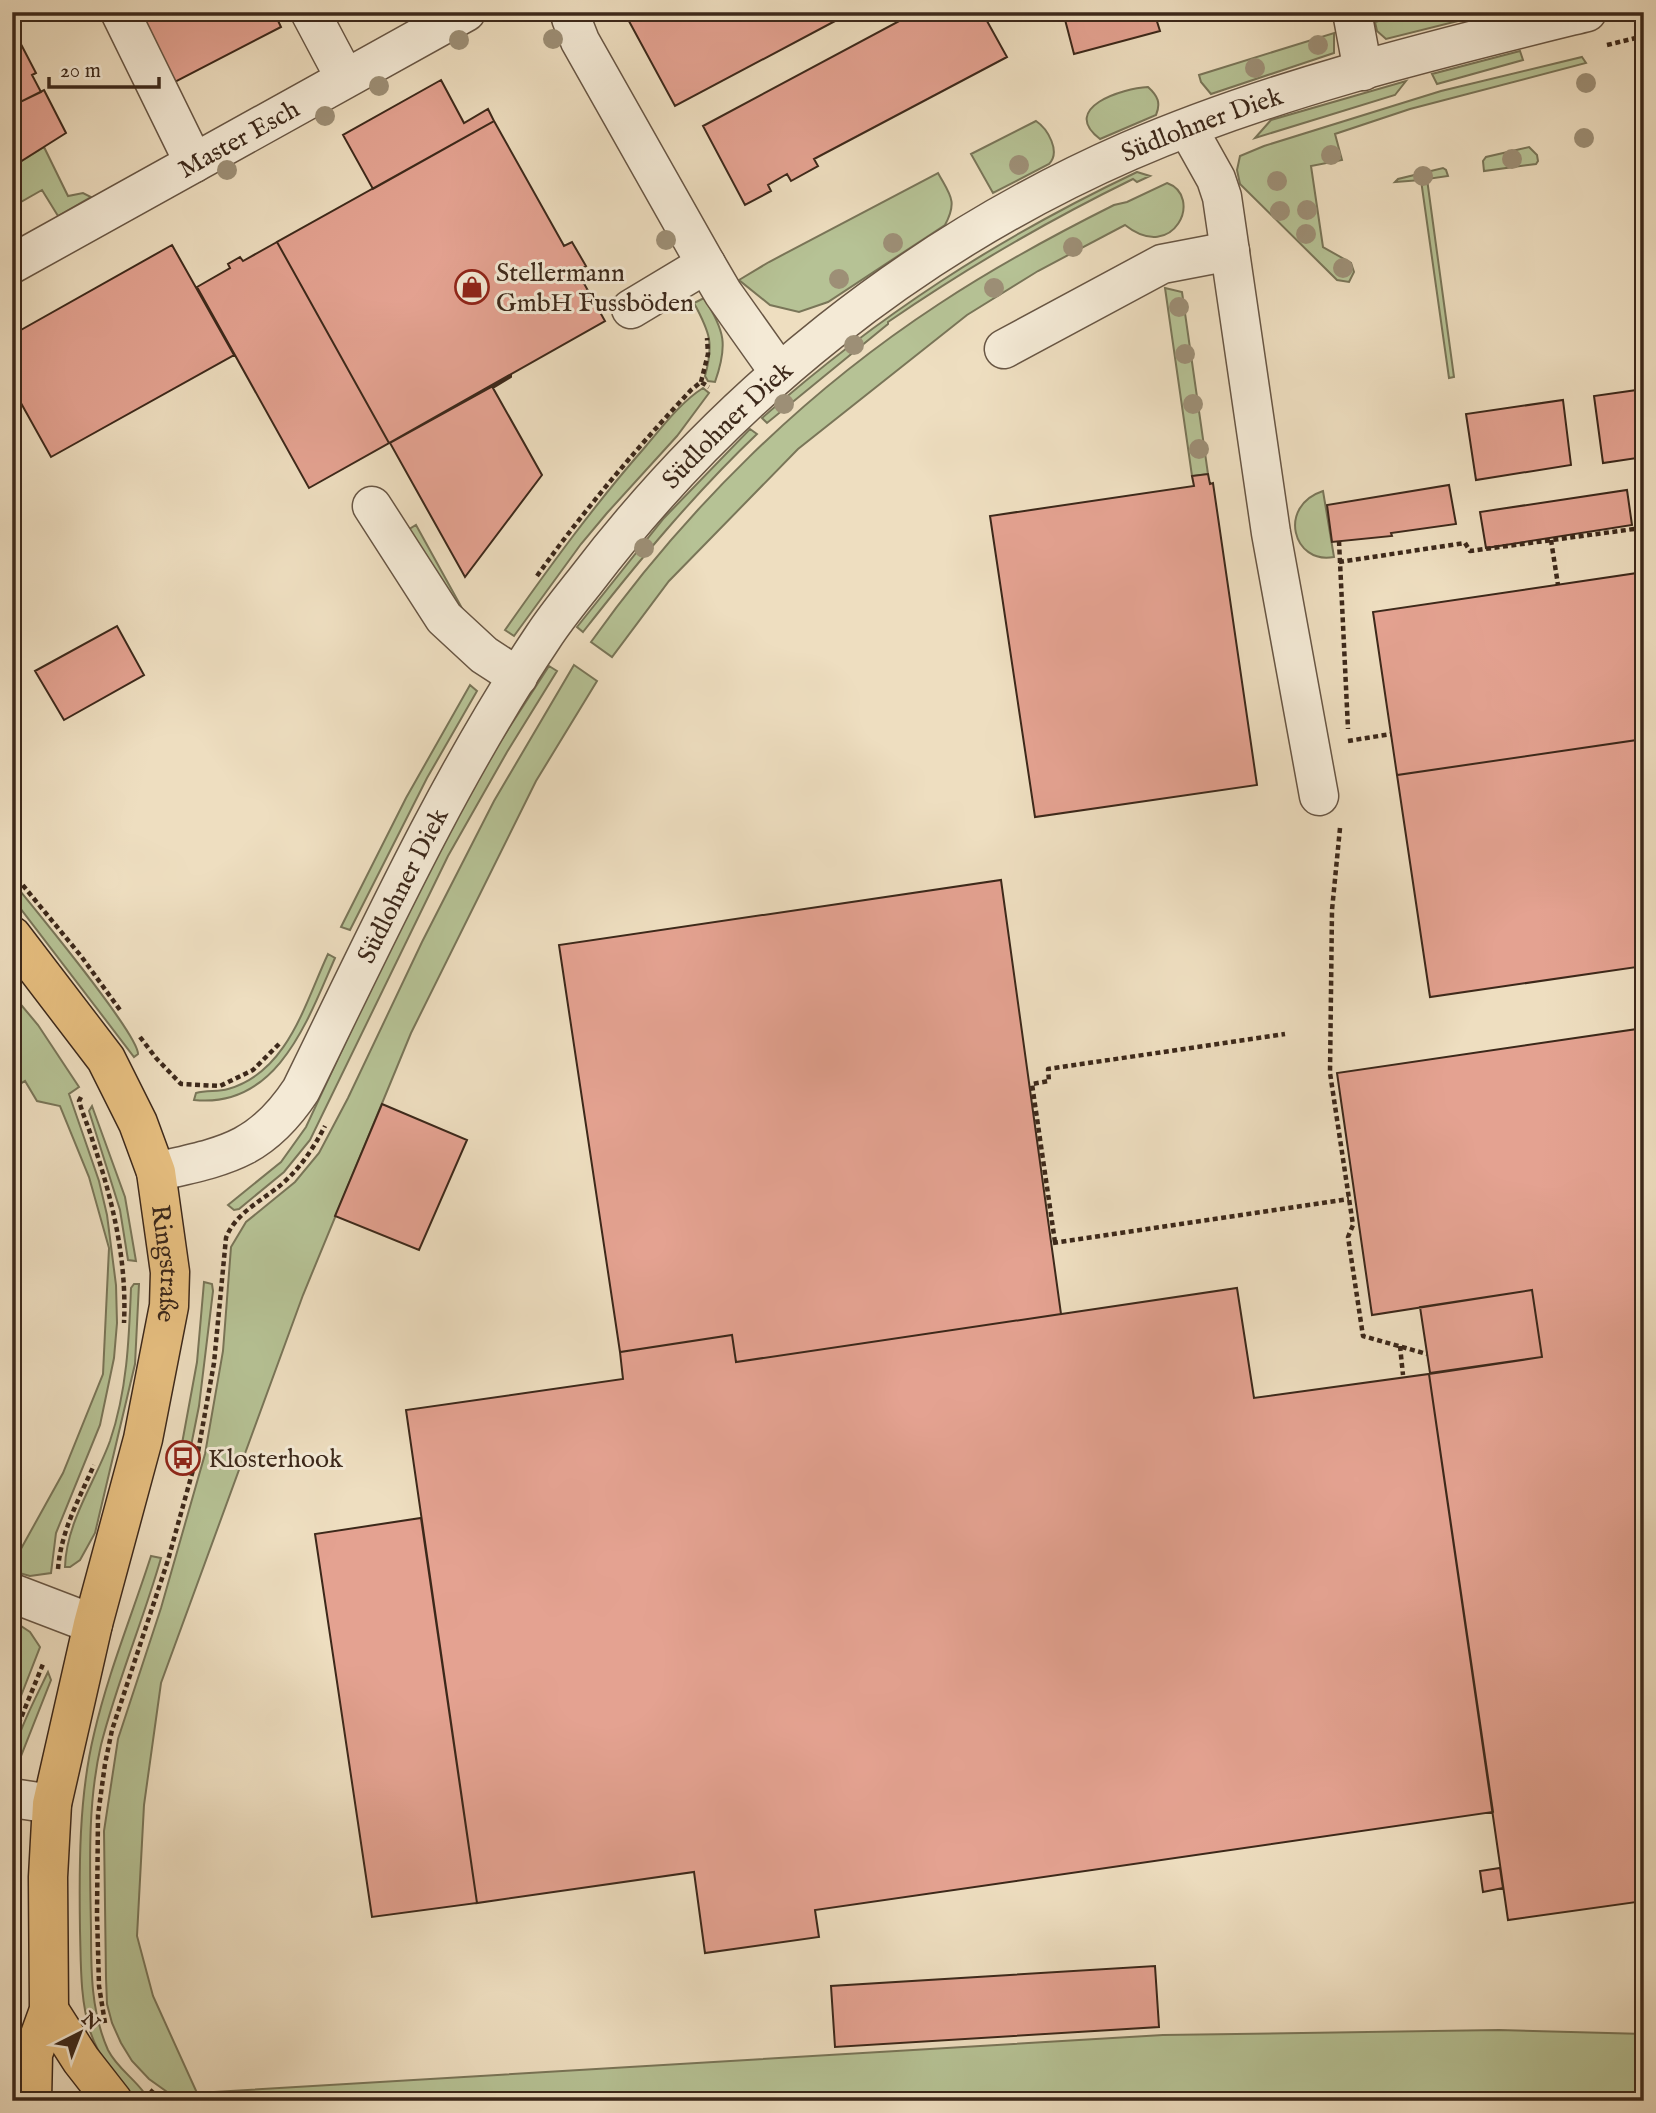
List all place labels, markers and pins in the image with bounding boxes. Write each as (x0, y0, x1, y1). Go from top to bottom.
place label: Stellermann GmbH Fussböden (496, 257, 694, 320)
shop icon: Stellermann GmbH Fussböden (453, 268, 491, 306)
bus stop icon: Klosterhook (164, 1439, 202, 1477)
place label: Klosterhook (208, 1443, 344, 1476)

